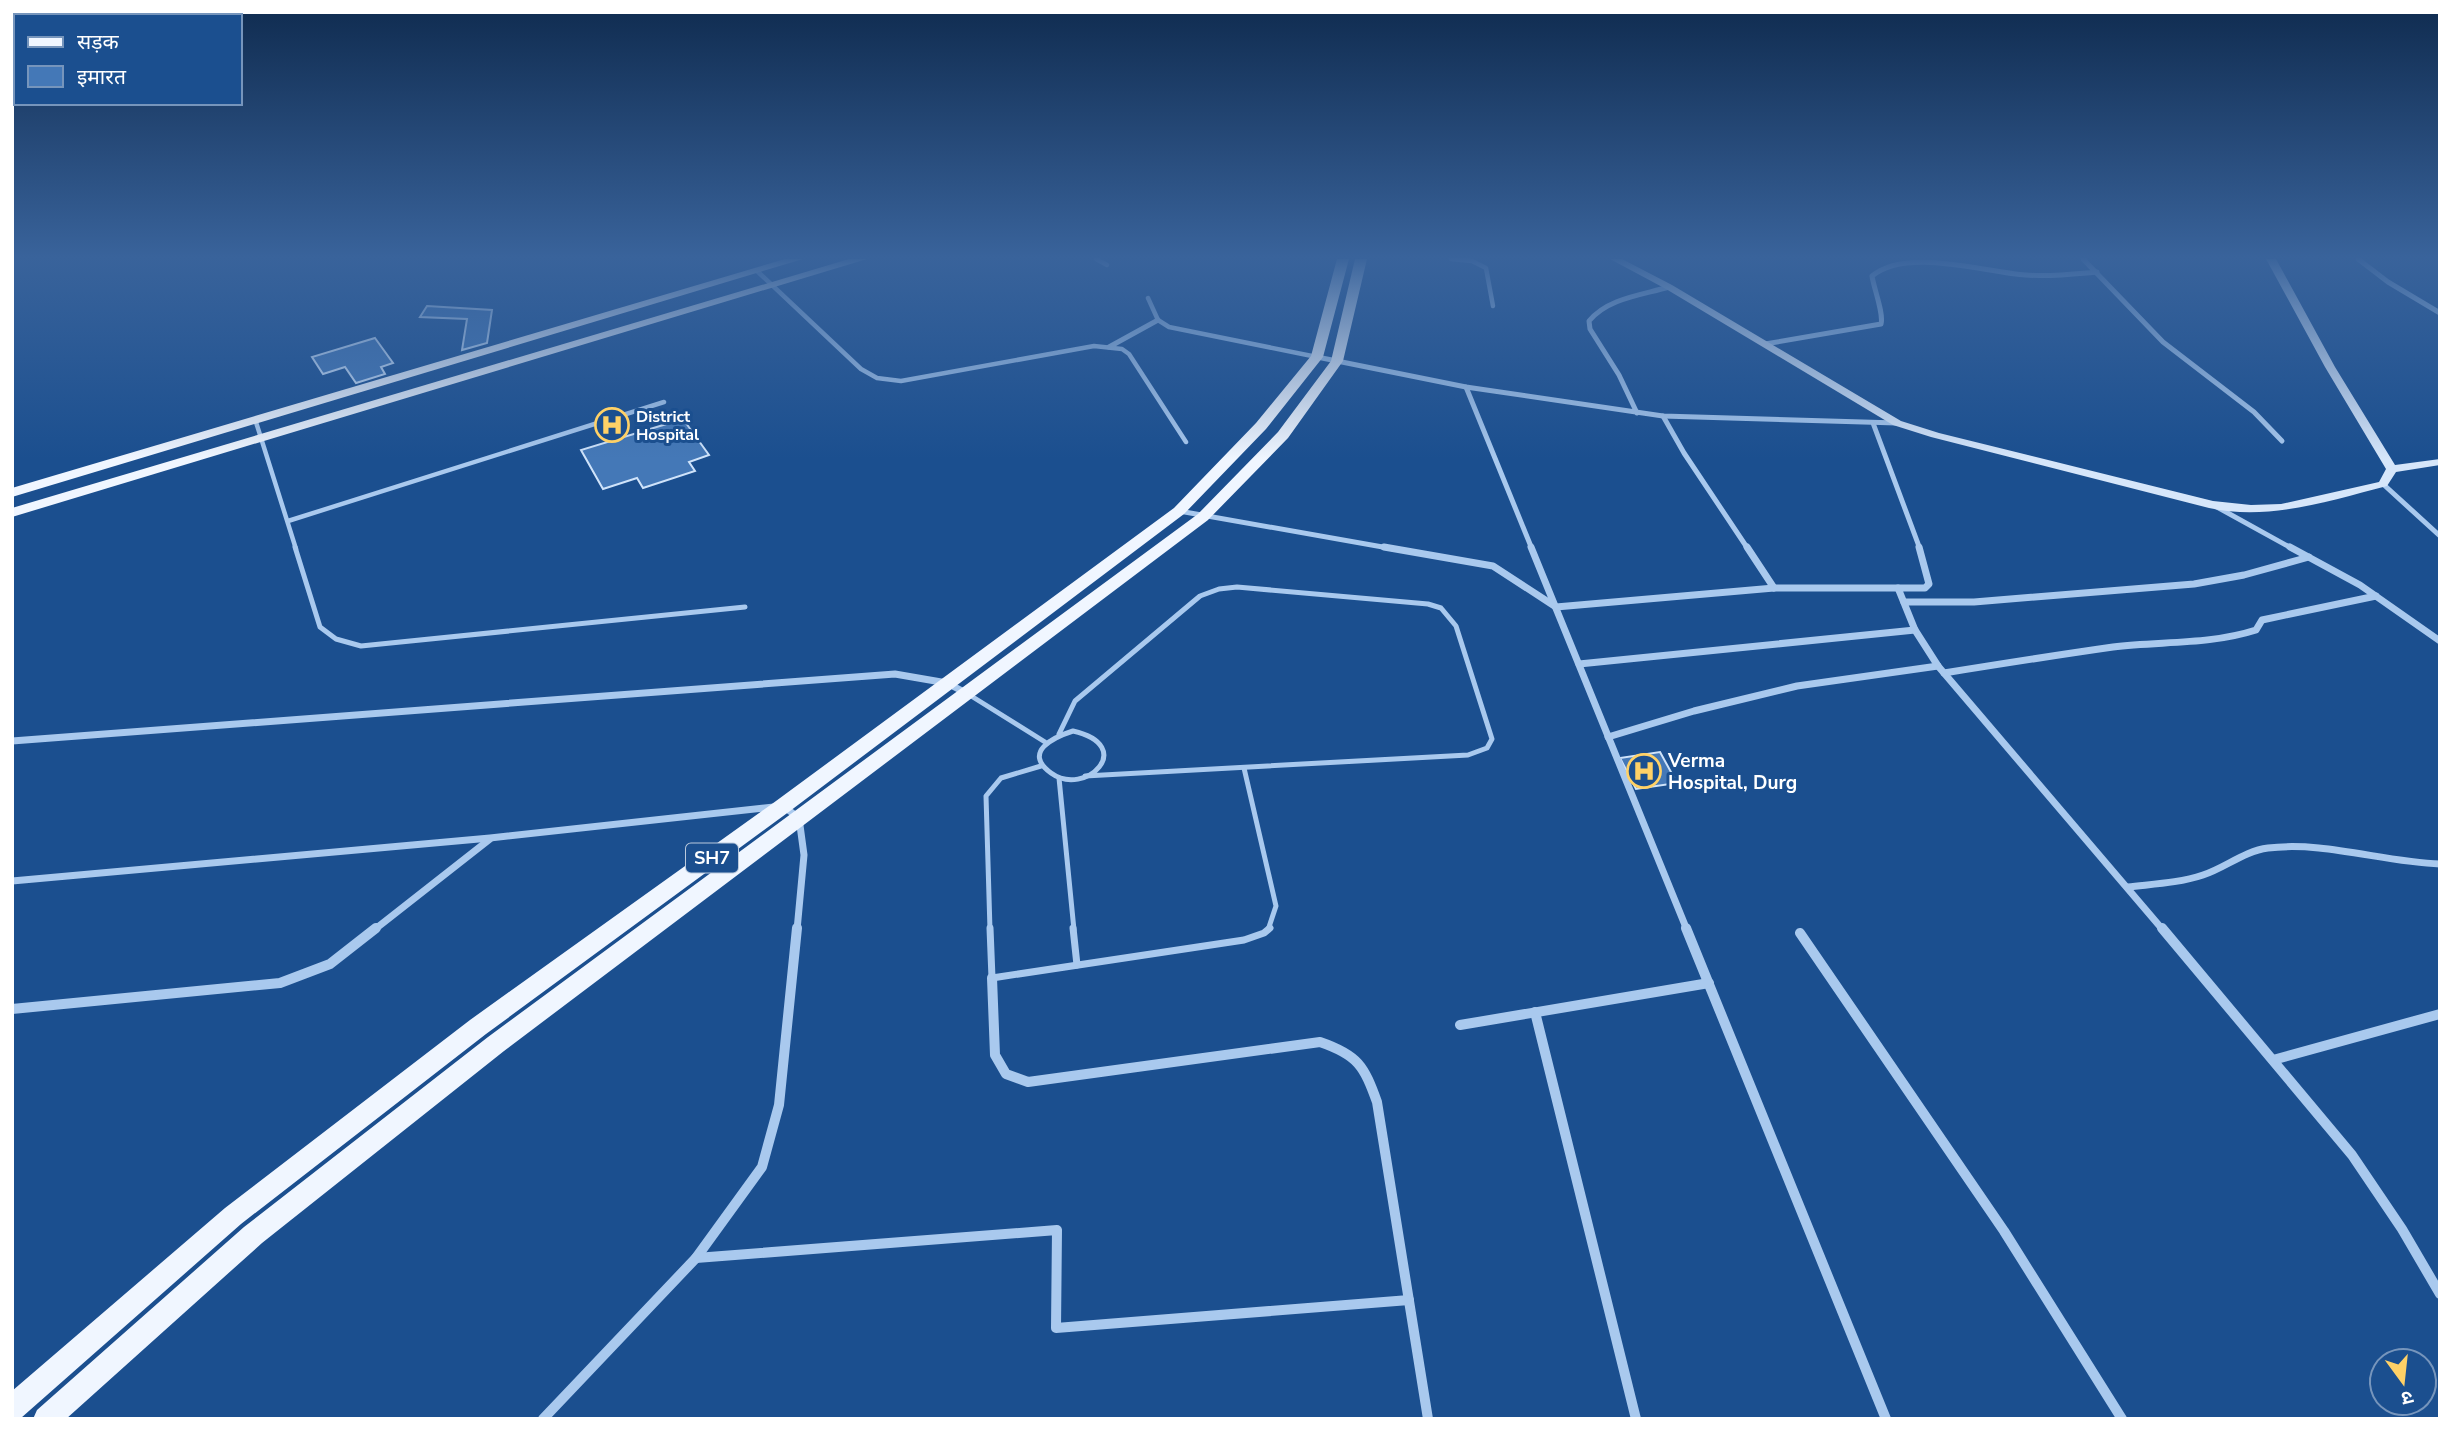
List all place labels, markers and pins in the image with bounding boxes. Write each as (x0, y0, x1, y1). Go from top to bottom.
hospital icon: District Hospital (593, 406, 631, 444)
place label: District Hospital (636, 406, 699, 446)
place label: Verma Hospital, Durg (1667, 748, 1797, 796)
hospital icon: Verma Hospital, Durg (1625, 752, 1663, 790)

